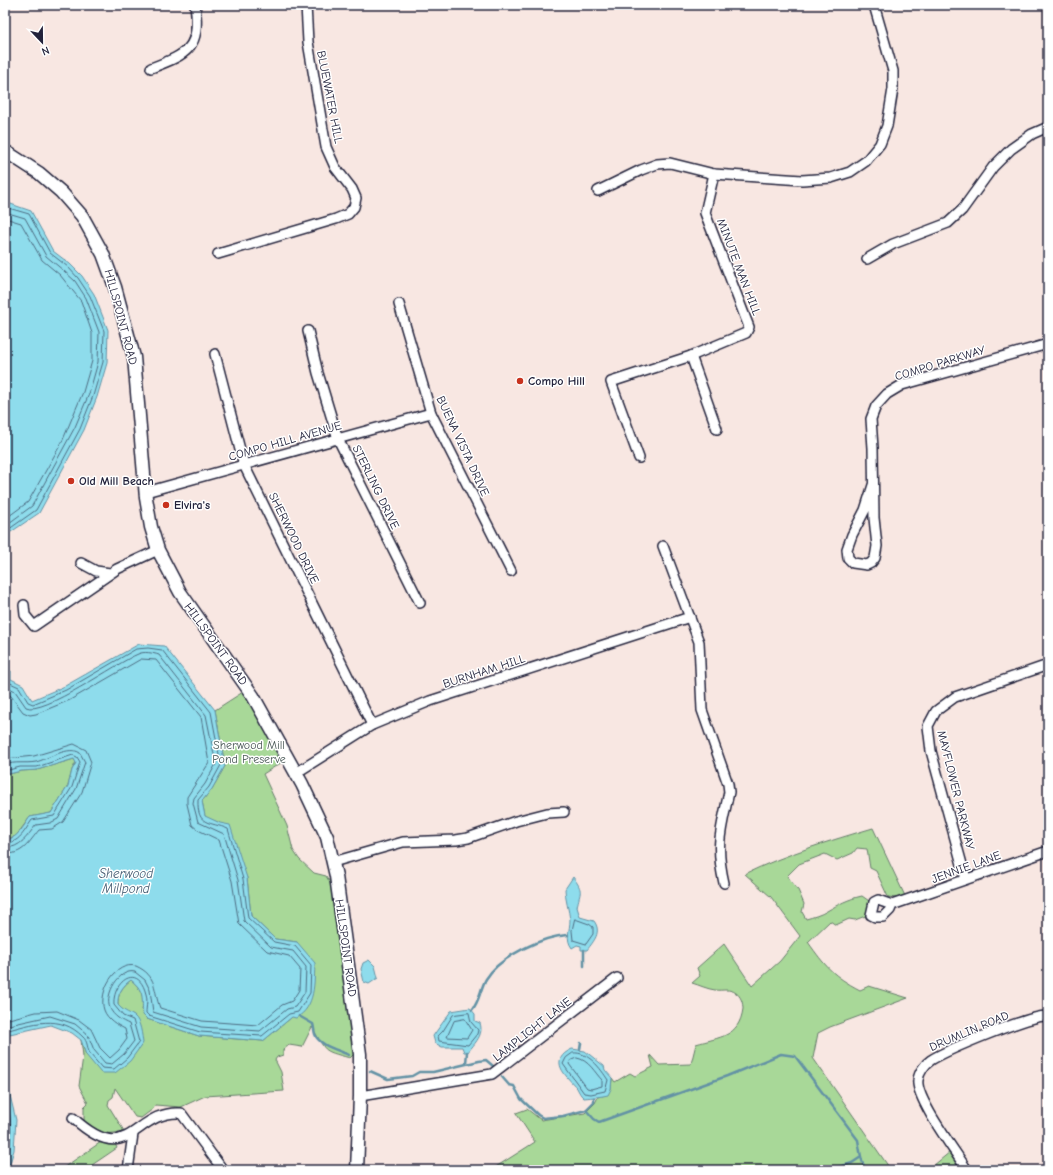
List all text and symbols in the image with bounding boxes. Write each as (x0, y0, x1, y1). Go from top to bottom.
north arrow (22, 22, 62, 62)
text: N (40, 43, 51, 58)
street label: BLUEWATER HILL (314, 49, 346, 145)
street label: MINUTE MAN HILL (714, 217, 764, 317)
street label: HILLSPOINT ROAD (102, 268, 140, 366)
street label: COMPO PARKWAY (893, 342, 988, 383)
place label: Compo Hill (528, 374, 585, 388)
marker: Compo Hill (515, 376, 525, 386)
street label: BUENA VISTA DRIVE (434, 394, 492, 498)
street label: COMPO HILL AVENUE (227, 418, 343, 464)
street label: STERLING DRIVE (350, 443, 402, 531)
place label: Old Mill Beach (79, 474, 154, 488)
marker: Old Mill Beach (66, 476, 76, 486)
street label: SHERWOOD DRIVE (266, 490, 322, 586)
place label: Elvira's (174, 498, 210, 512)
marker: Elvira's (161, 500, 171, 510)
street label: HILLSPOINT ROAD (181, 600, 251, 688)
street label: BURNHAM HILL (441, 651, 527, 691)
street label: MAYFLOWER PARKWAY (934, 729, 978, 852)
park label: Sherwood Mill Pond Preserve (212, 738, 286, 766)
street label: JENNIE LANE (930, 848, 1002, 886)
water label: Sherwood Millpond (99, 866, 154, 896)
street label: HILLSPOINT ROAD (332, 898, 360, 998)
street label: LAMPLIGHT LANE (490, 994, 574, 1064)
street label: DRUMLIN ROAD (927, 1008, 1011, 1054)

